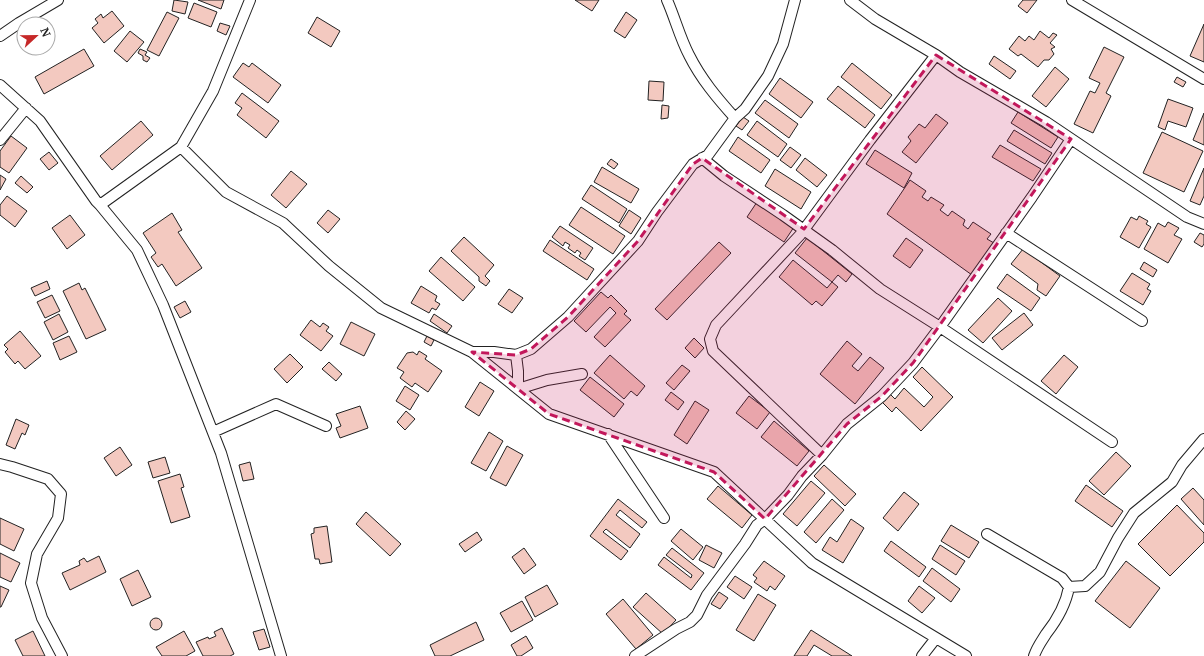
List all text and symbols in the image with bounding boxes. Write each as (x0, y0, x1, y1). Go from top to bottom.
north arrow (16, 16, 56, 56)
text: N (37, 26, 54, 39)

